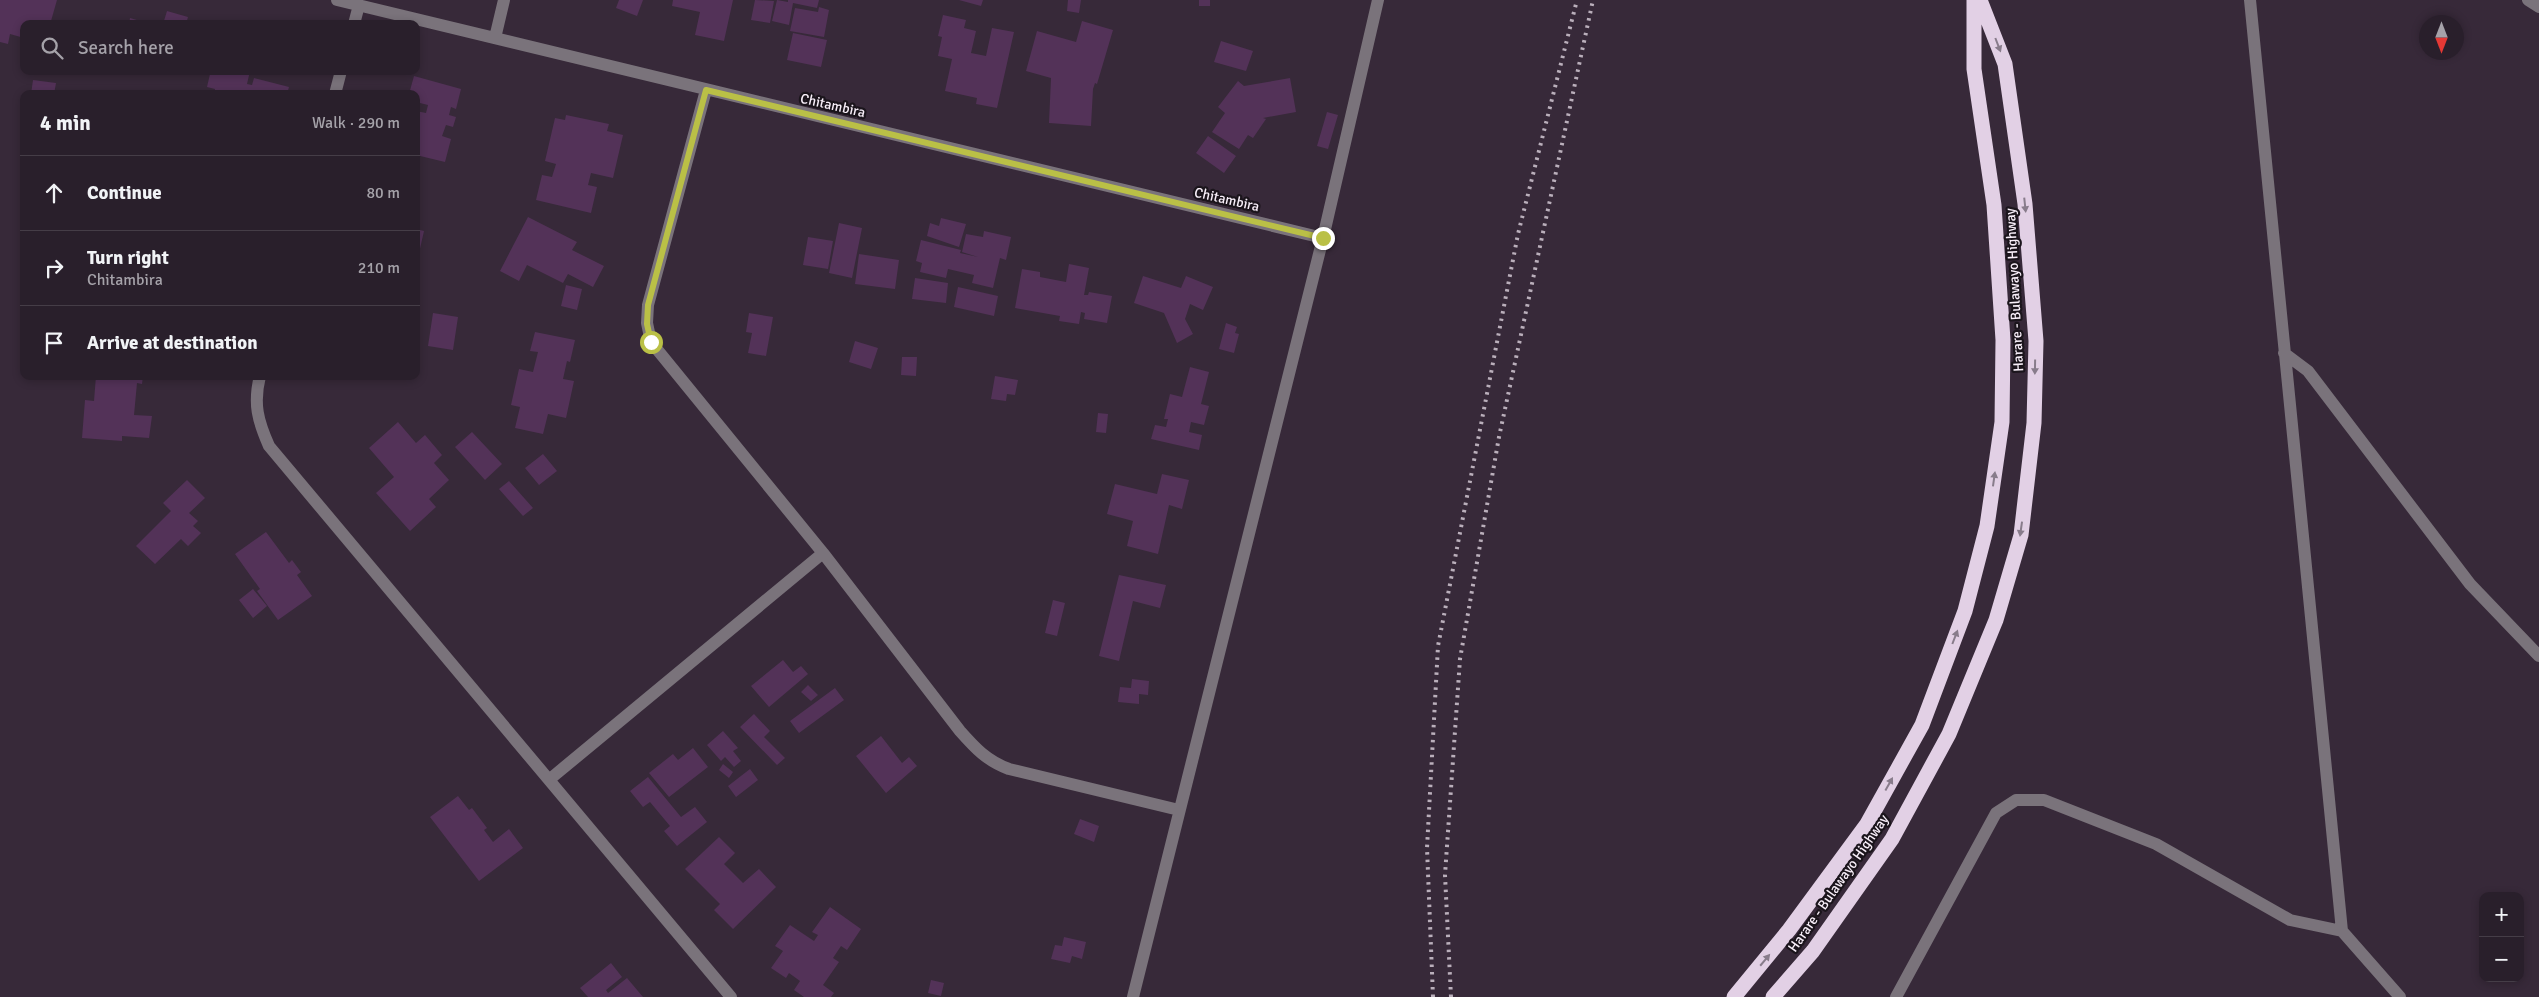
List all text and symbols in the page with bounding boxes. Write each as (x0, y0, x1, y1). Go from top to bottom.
north arrow (2419, 15, 2464, 60)
search box (20, 20, 420, 75)
icon: search (38, 34, 66, 62)
text: Search here (78, 36, 174, 60)
one-way arrow (1995, 38, 2002, 53)
street label: Chitambira (799, 90, 867, 121)
text: 4 min (40, 110, 91, 136)
text: Walk · 290 m (312, 113, 400, 133)
icon: ahead (40, 179, 68, 207)
text: Continue (87, 181, 162, 205)
text: 80 m (366, 183, 400, 203)
street label: Chitambira (1193, 184, 1261, 215)
one-way arrow (2021, 197, 2029, 213)
street label: Harare - Bulawayo Highway (2002, 207, 2027, 372)
route end (1312, 227, 1335, 250)
text: Turn right (87, 246, 169, 270)
icon: right (40, 254, 68, 282)
text: 210 m (358, 258, 400, 278)
text: Chitambira (87, 270, 163, 290)
icon: arrive (40, 329, 68, 357)
text: Arrive at destination (87, 331, 258, 355)
route start (640, 331, 663, 354)
one-way arrow (2031, 360, 2039, 376)
one-way arrow (1990, 471, 1998, 487)
one-way arrow (2017, 521, 2025, 537)
one-way arrow (1952, 629, 1959, 644)
one-way arrow (1885, 777, 1893, 792)
street label: Harare - Bulawayo Highway (1784, 811, 1893, 955)
map controls (2479, 892, 2524, 982)
button: + (2479, 892, 2524, 937)
button: − (2479, 937, 2524, 982)
one-way arrow (1759, 954, 1771, 966)

